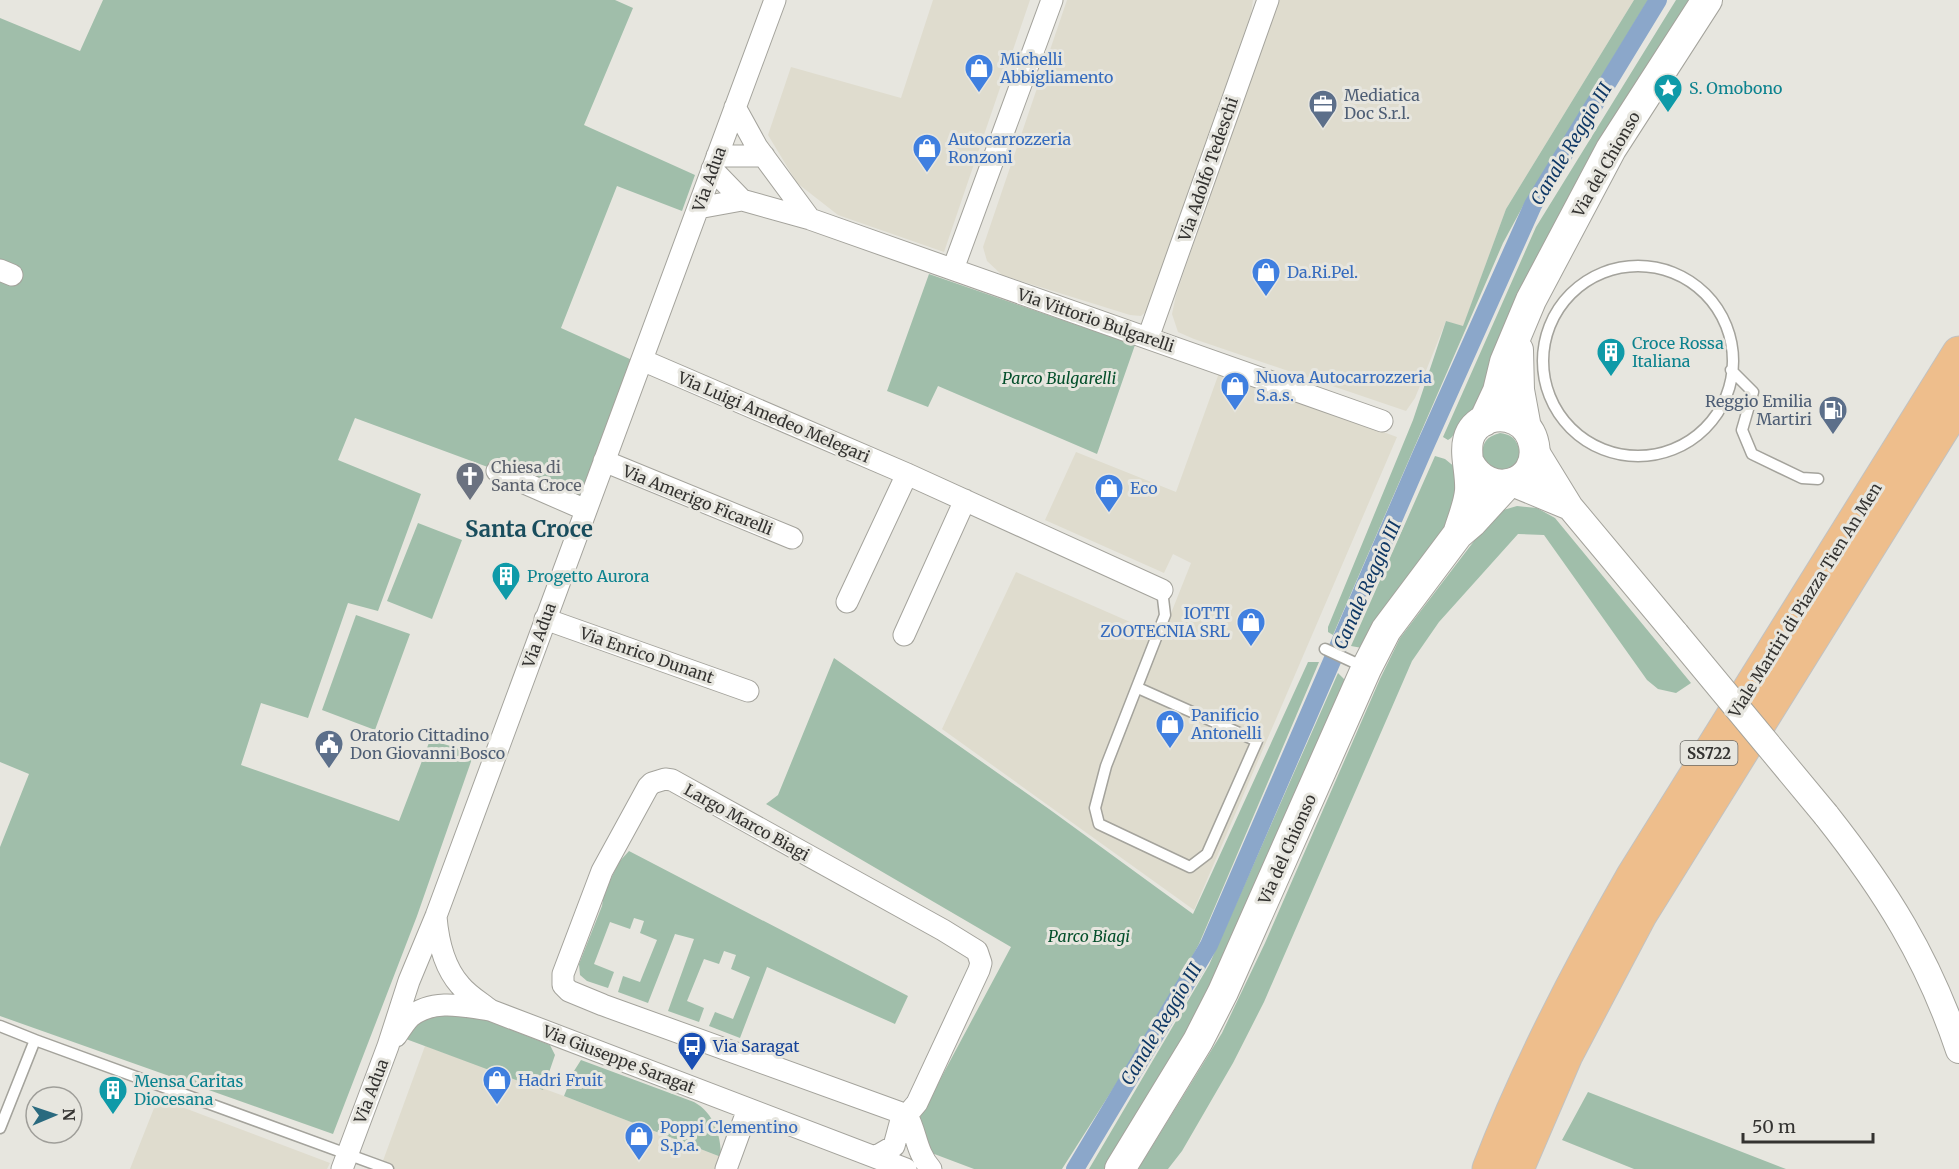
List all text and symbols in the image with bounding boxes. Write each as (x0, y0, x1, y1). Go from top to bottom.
place label: Michelli Abbigliamento (999, 49, 1113, 87)
shop icon: Michelli Abbigliamento (963, 52, 995, 94)
place icon: S. Omobono (1652, 72, 1684, 114)
water label: Canale Reggio III (1525, 78, 1617, 209)
place label: S. Omobono (1689, 78, 1782, 98)
place label: Mediatica Doc S.r.l. (1344, 85, 1420, 123)
office icon: Mediatica Doc S.r.l. (1307, 88, 1339, 130)
street label: Via Adolfo Tedeschi (1174, 94, 1242, 245)
street label: Via del Chionso (1567, 108, 1644, 221)
place label: Autocarrozzeria Ronzoni (947, 129, 1071, 167)
shop icon: Autocarrozzeria Ronzoni (911, 132, 943, 174)
street label: Via Adua (688, 143, 730, 215)
shop icon: Da.Ri.Pel. (1250, 256, 1282, 298)
place label: Da.Ri.Pel. (1287, 262, 1358, 282)
street label: Via Vittorio Bulgarelli (1014, 283, 1177, 356)
place label: Croce Rossa Italiana (1632, 333, 1724, 371)
building icon: Croce Rossa Italiana (1595, 336, 1627, 378)
street label: Via Luigi Amedeo Melegari (674, 367, 873, 467)
place label: Nuova Autocarrozzeria S.a.s. (1256, 367, 1432, 405)
park label: Parco Bulgarelli (1002, 368, 1116, 388)
shop icon: Nuova Autocarrozzeria S.a.s. (1219, 370, 1251, 412)
place label: Reggio Emilia Martiri (1705, 391, 1812, 429)
fuel station icon: Reggio Emilia Martiri (1817, 394, 1849, 436)
place label: Chiesa di Santa Croce (491, 457, 582, 495)
church icon: Chiesa di Santa Croce (454, 460, 486, 502)
street label: Via Amerigo Ficarelli (619, 460, 776, 539)
shop icon: Eco (1093, 472, 1125, 514)
place label: Eco (1130, 478, 1158, 498)
street label: Viale Martiri di Piazza Tien An Men (1724, 479, 1886, 722)
district label: Santa Croce (465, 515, 593, 543)
water label: Canale Reggio III (1328, 516, 1406, 653)
building icon: Progetto Aurora (490, 560, 522, 602)
place label: Progetto Aurora (527, 566, 650, 586)
street label: Via Adua (518, 599, 560, 671)
place label: IOTTI ZOOTECNIA SRL (1100, 603, 1230, 641)
shop icon: IOTTI ZOOTECNIA SRL (1235, 606, 1267, 648)
street label: Via Enrico Dunant (577, 622, 717, 688)
place label: Panificio Antonelli (1190, 705, 1262, 743)
shop icon: Panificio Antonelli (1154, 708, 1186, 750)
place label: Oratorio Cittadino Don Giovanni Bosco (350, 725, 505, 763)
public building icon: Oratorio Cittadino Don Giovanni Bosco (313, 728, 345, 770)
road number: SS722 (1680, 741, 1738, 765)
street label: Largo Marco Biagi (681, 779, 813, 865)
street label: Via del Chionso (1253, 791, 1320, 908)
park label: Parco Biagi (1048, 926, 1130, 946)
water label: Canale Reggio III (1115, 958, 1207, 1089)
street label: Via Giuseppe Saragat (539, 1020, 699, 1098)
bus stop icon: Via Saragat (676, 1030, 708, 1072)
place label: Via Saragat (712, 1036, 800, 1056)
street label: Via Adua (349, 1056, 393, 1127)
shop icon: Hadri Fruit (481, 1064, 513, 1106)
place label: Hadri Fruit (518, 1070, 604, 1090)
place label: Mensa Caritas Diocesana (134, 1071, 243, 1109)
building icon: Mensa Caritas Diocesana (97, 1074, 129, 1116)
north arrow (24, 1085, 84, 1145)
scale bar (1743, 1106, 1874, 1144)
text: N (59, 1108, 79, 1122)
text: 50 m (1752, 1115, 1796, 1138)
place label: Poppi Clementino S.p.a. (660, 1117, 798, 1155)
shop icon: Poppi Clementino S.p.a. (623, 1120, 655, 1162)

